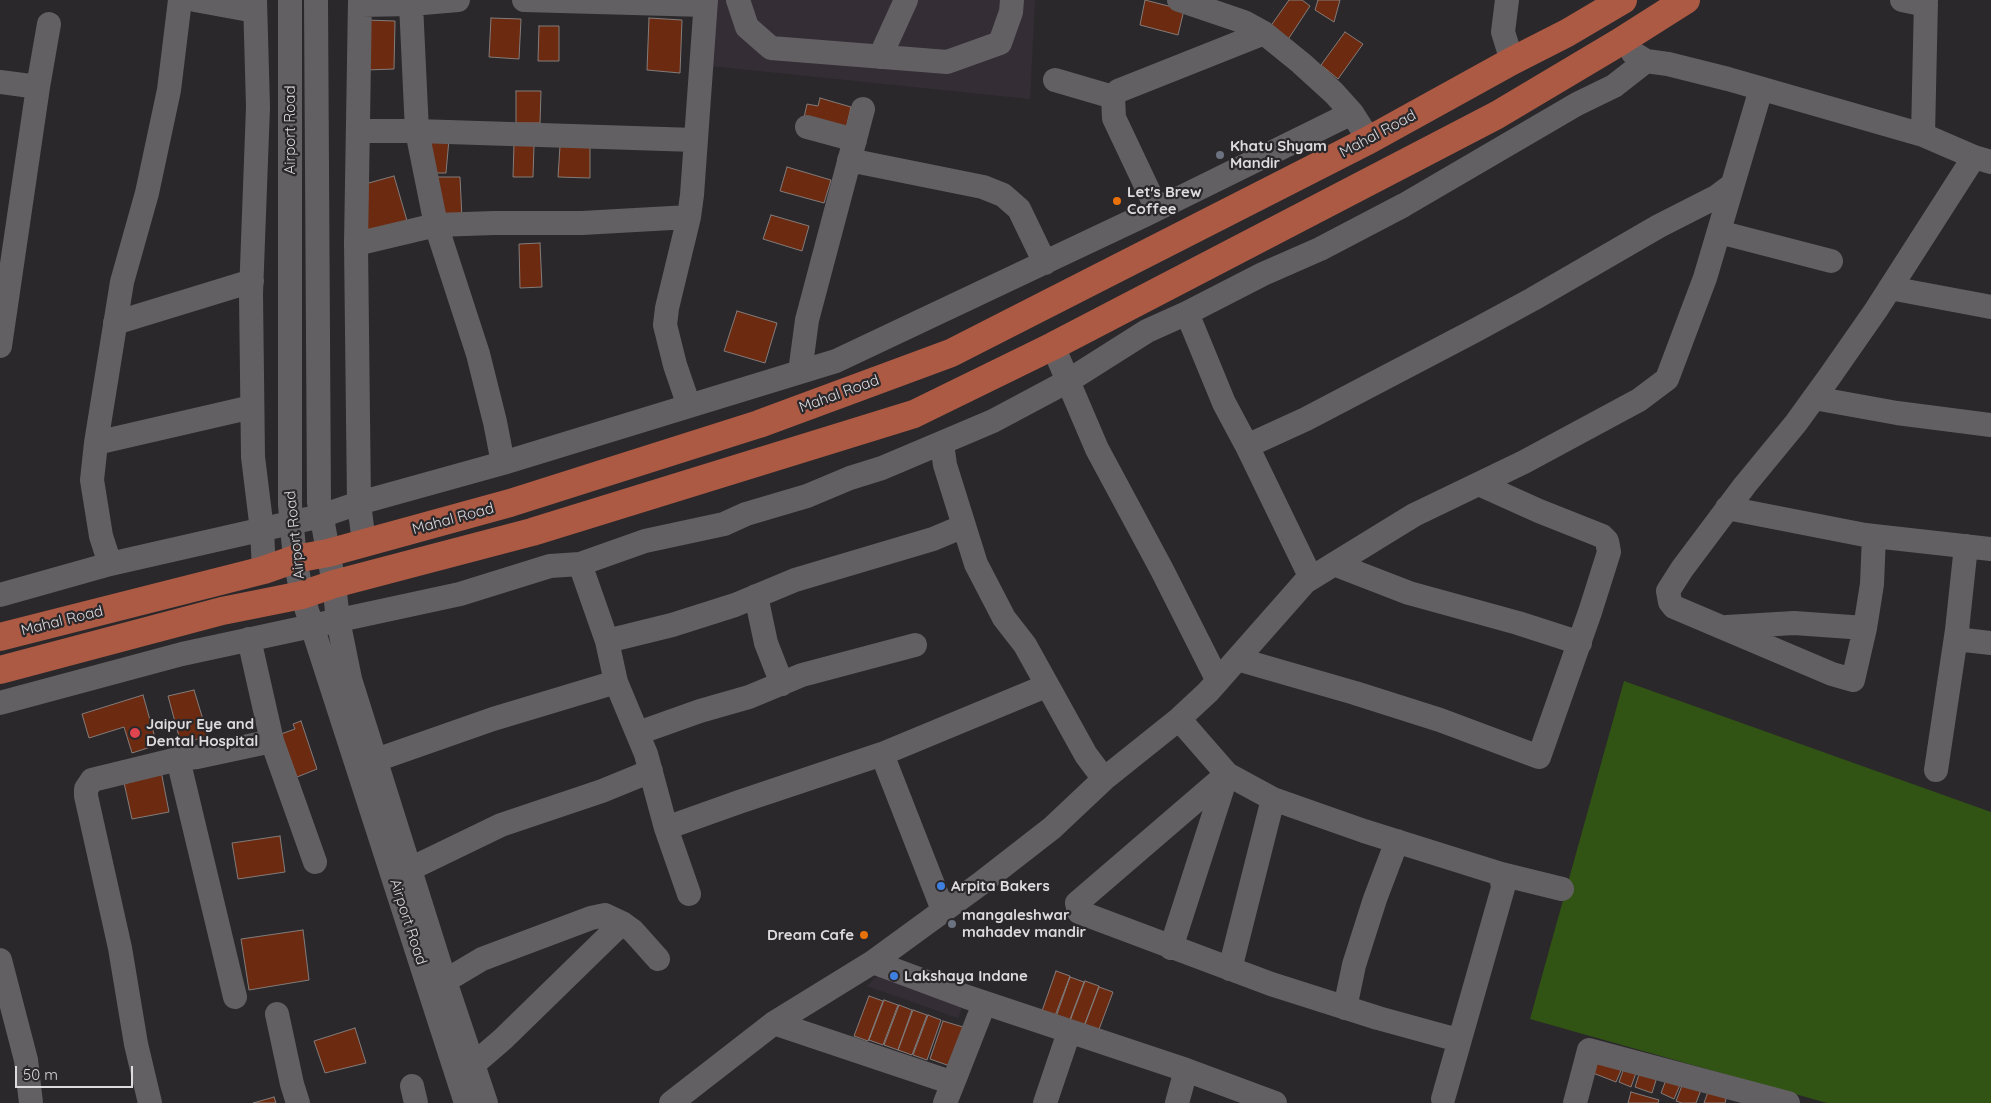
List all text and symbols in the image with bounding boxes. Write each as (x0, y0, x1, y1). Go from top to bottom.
street label: Airport Road (281, 85, 299, 175)
street label: Mahal Road (1337, 106, 1419, 162)
place label: Khatu Shyam Mandir (1230, 137, 1327, 172)
marker: Khatu Shyam Mandir (1214, 149, 1226, 161)
place label: Let's Brew Coffee (1127, 183, 1201, 218)
marker: Let's Brew Coffee (1111, 195, 1123, 207)
street label: Mahal Road (797, 371, 881, 417)
street label: Airport Road (281, 490, 309, 580)
street label: Mahal Road (410, 499, 496, 539)
street label: Mahal Road (19, 602, 105, 640)
place label: Jaipur Eye and Dental Hospital (146, 715, 258, 750)
marker: Jaipur Eye and Dental Hospital (128, 726, 142, 740)
street label: Airport Road (386, 877, 430, 967)
place label: Arpita Bakers (951, 877, 1050, 895)
marker: Arpita Bakers (935, 880, 947, 892)
place label: mangaleshwar mahadev mandir (962, 906, 1086, 941)
marker: mangaleshwar mahadev mandir (946, 918, 958, 930)
place label: Dream Cafe (767, 926, 854, 944)
marker: Dream Cafe (858, 929, 870, 941)
place label: Lakshaya Indane (904, 967, 1028, 985)
marker: Lakshaya Indane (888, 970, 900, 982)
scale bar (18, 1056, 135, 1088)
text: 50 m (23, 1065, 58, 1084)

